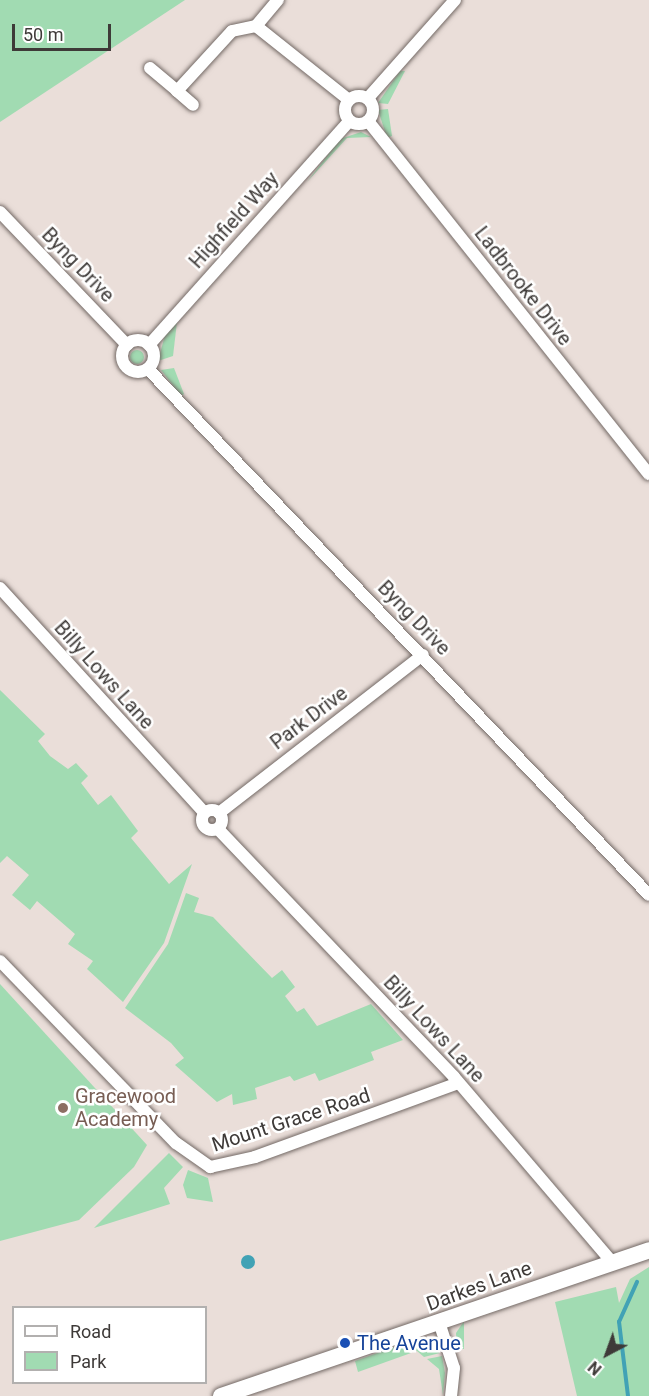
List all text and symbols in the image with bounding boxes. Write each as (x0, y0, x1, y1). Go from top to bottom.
scale bar (15, 12, 114, 50)
text: 50 m (23, 24, 63, 45)
street label: Highfield Way (184, 167, 284, 273)
street label: Ladbrooke Drive (469, 222, 577, 350)
street label: Byng Drive (37, 223, 119, 307)
street label: Byng Drive (373, 576, 455, 660)
street label: Billy Lows Lane (49, 616, 159, 734)
street label: Park Drive (266, 681, 352, 755)
street label: Billy Lows Lane (378, 971, 490, 1087)
street label: Mount Grace Road (209, 1083, 373, 1157)
place label: Gracewood Academy (75, 1084, 176, 1131)
marker: Gracewood Academy (56, 1101, 70, 1115)
street label: Darkes Lane (423, 1256, 535, 1316)
legend (12, 1306, 207, 1384)
text: Road (70, 1321, 111, 1342)
north arrow (577, 1324, 637, 1384)
place label: The Avenue (357, 1331, 461, 1355)
marker: The Avenue (338, 1336, 352, 1350)
text: Park (70, 1351, 106, 1372)
text: N (584, 1357, 605, 1379)

